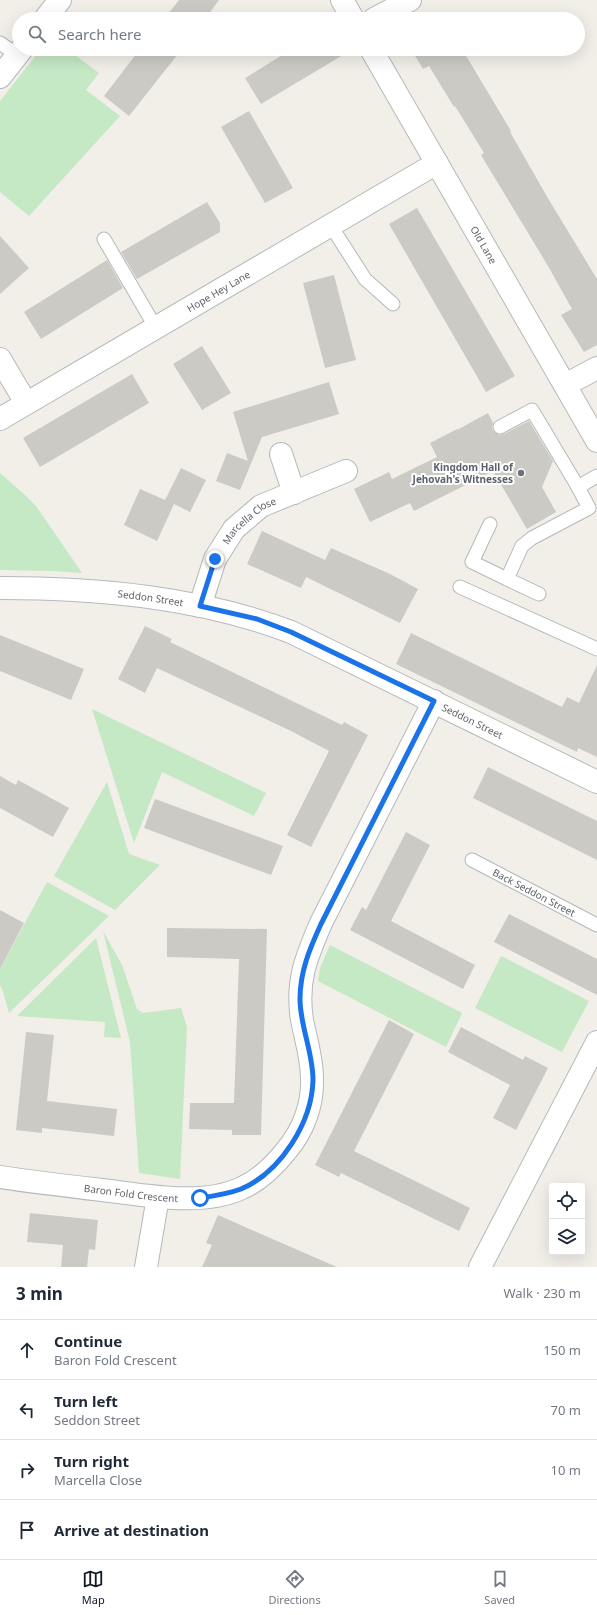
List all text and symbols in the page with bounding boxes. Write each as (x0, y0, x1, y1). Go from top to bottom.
search box (12, 12, 585, 56)
icon: search (26, 23, 48, 45)
text: Search here (58, 24, 141, 44)
street label: Old Lane (467, 223, 501, 267)
street label: Hope Hey Lane (184, 267, 253, 315)
place label: Kingdom Hall of Jehovah's Witnesses (412, 460, 514, 486)
marker: Kingdom Hall of Jehovah's Witnesses (516, 468, 526, 478)
street label: Marcella Close (219, 493, 278, 547)
route end (206, 550, 224, 568)
street label: Seddon Street (117, 586, 185, 610)
street label: Seddon Street (440, 700, 506, 742)
street label: Back Seddon Street (490, 865, 578, 920)
street label: Baron Fold Crescent (83, 1181, 179, 1205)
map controls (549, 1183, 585, 1255)
button: locate (549, 1183, 585, 1219)
route start (191, 1189, 209, 1207)
button: layers (549, 1219, 585, 1255)
text: 3 min (16, 1282, 63, 1305)
text: Walk · 230 m (503, 1284, 581, 1302)
text: Continue (54, 1331, 122, 1351)
icon: ahead (16, 1339, 38, 1361)
text: 150 m (543, 1341, 581, 1359)
text: Baron Fold Crescent (54, 1351, 177, 1369)
text: Turn left (54, 1391, 118, 1411)
icon: left (16, 1399, 38, 1421)
text: 70 m (551, 1401, 581, 1419)
text: Seddon Street (54, 1411, 140, 1429)
text: Turn right (54, 1451, 129, 1471)
icon: right (16, 1459, 38, 1481)
text: 10 m (551, 1461, 581, 1479)
text: Marcella Close (54, 1471, 142, 1489)
icon: arrive (16, 1519, 38, 1541)
text: Arrive at destination (54, 1520, 209, 1540)
tab: Map (82, 1568, 105, 1607)
tab: Directions (268, 1568, 321, 1607)
tab: Saved (484, 1568, 515, 1607)

